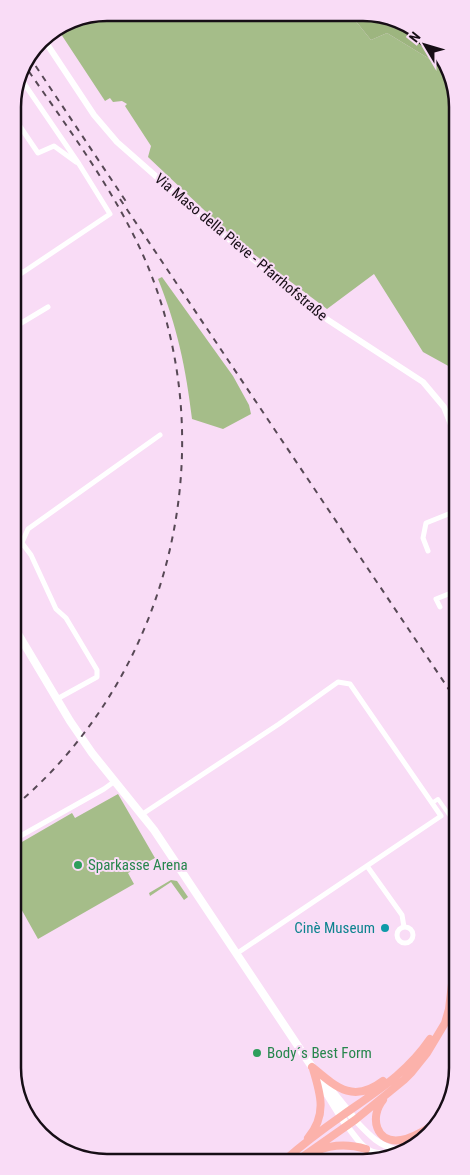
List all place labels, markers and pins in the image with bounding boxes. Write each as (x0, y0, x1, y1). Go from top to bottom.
place label: Sparkasse Arena (88, 856, 188, 874)
marker: Sparkasse Arena (72, 859, 84, 871)
place label: Cinè Museum (294, 919, 375, 937)
marker: Cinè Museum (379, 922, 391, 934)
place label: Body´s Best Form (267, 1044, 372, 1062)
marker: Body´s Best Form (251, 1047, 263, 1059)

